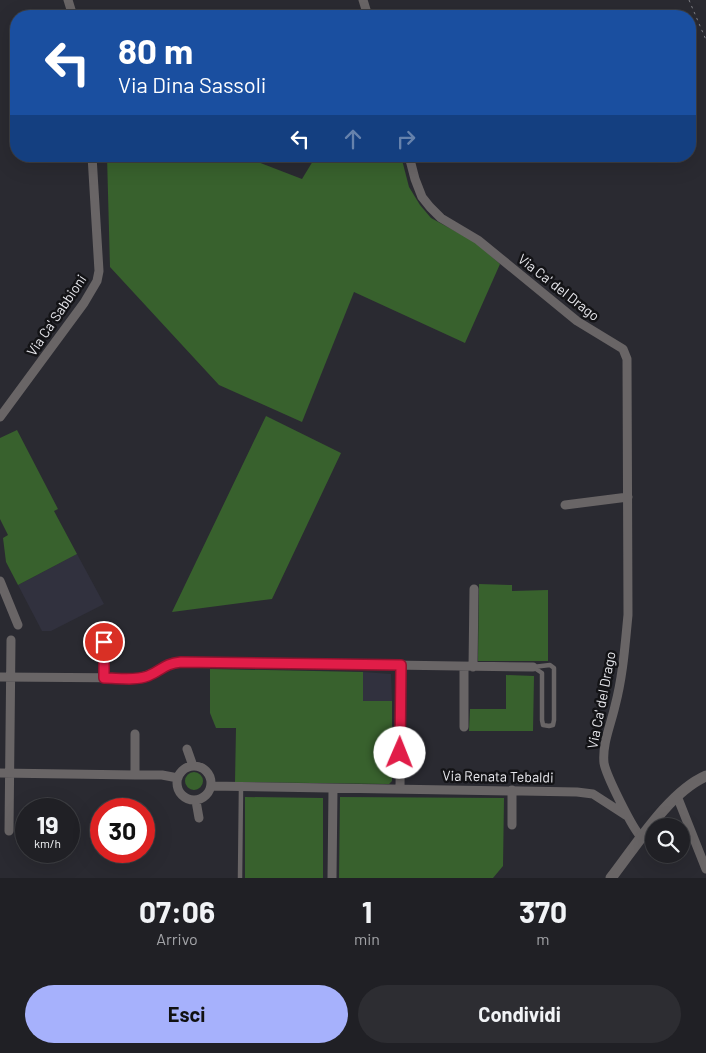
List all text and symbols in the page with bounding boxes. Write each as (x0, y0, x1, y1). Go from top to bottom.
text: 80 m (118, 29, 193, 71)
icon: left (35, 30, 100, 95)
text: Via Dina Sassoli (118, 71, 266, 97)
icon: left (286, 125, 314, 153)
icon: ahead (339, 125, 367, 153)
icon: right (392, 125, 420, 153)
street label: Via Ca' del Drago (515, 250, 603, 324)
street label: Via Ca' Sabbioni (23, 271, 89, 359)
pin (83, 621, 125, 663)
icon: arrive (90, 628, 118, 656)
street label: Via Ca' del Drago (583, 650, 619, 750)
position arrow (373, 726, 425, 778)
street label: Via Renata Tebaldi (442, 767, 554, 785)
speed limit sign: 30 (90, 798, 155, 863)
text: 19 (36, 809, 59, 839)
map controls (645, 818, 690, 863)
button: search (645, 818, 690, 863)
text: km/h (34, 836, 61, 850)
text: 07:06 (139, 893, 215, 929)
text: 1 (362, 893, 372, 929)
text: 370 (519, 893, 567, 929)
text: Arrivo (156, 929, 198, 948)
text: min (354, 929, 380, 948)
text: m (536, 929, 550, 948)
button: Esci (25, 985, 348, 1043)
button: Condividi (358, 985, 681, 1043)

